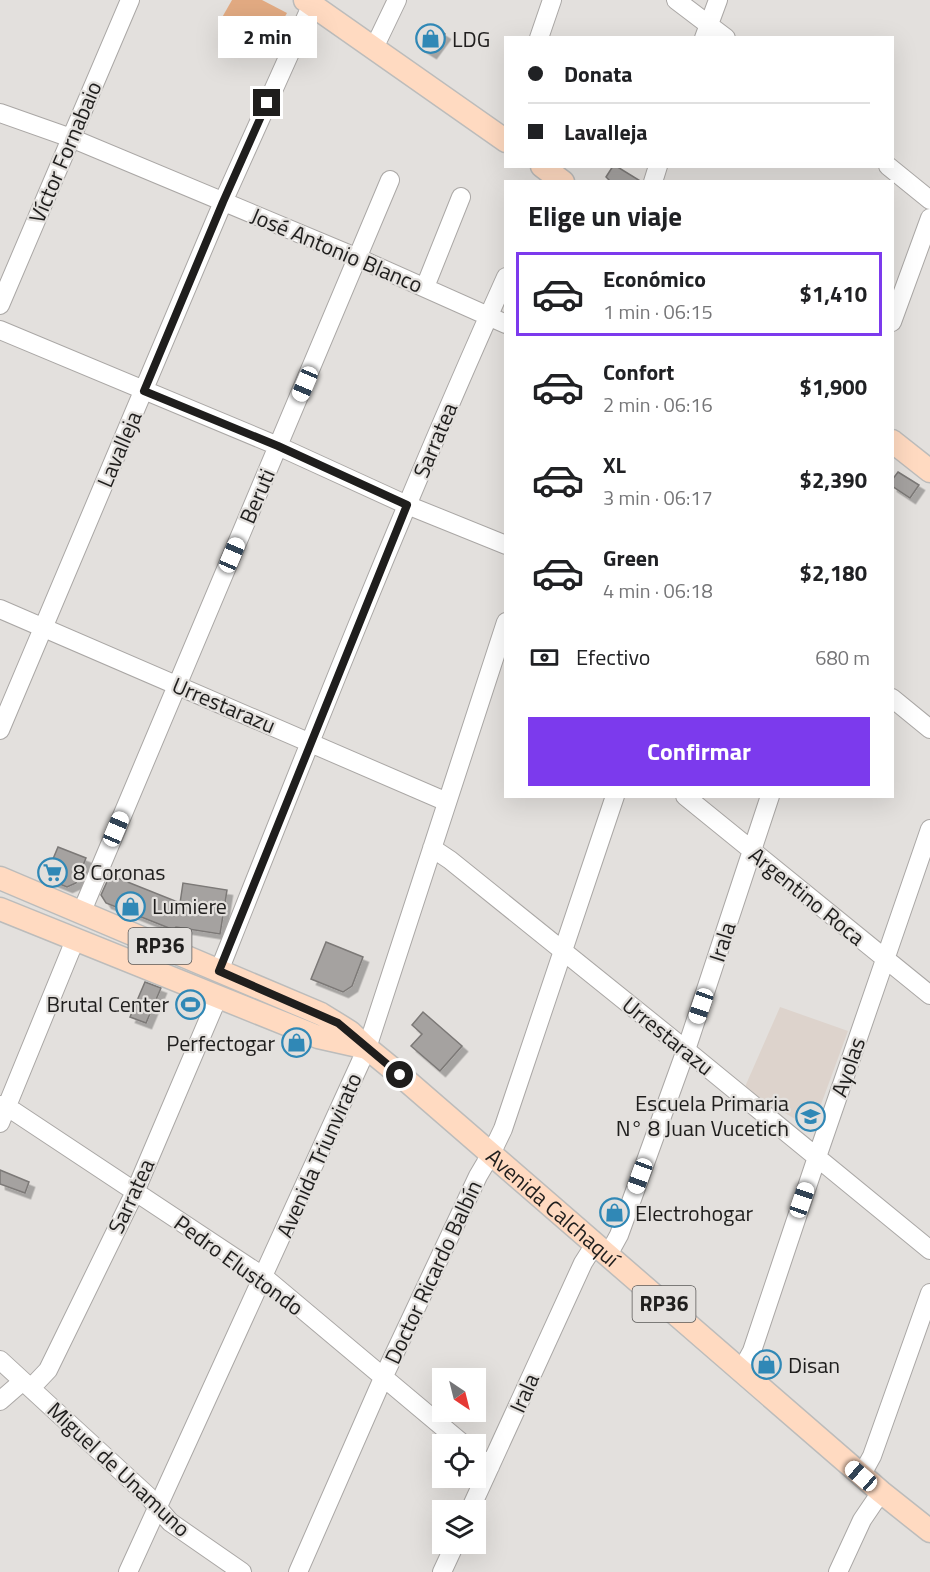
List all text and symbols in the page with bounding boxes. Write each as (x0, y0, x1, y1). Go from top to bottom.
callout: 2 min (218, 16, 316, 58)
text: 2 min (243, 21, 292, 52)
place label: LDG (452, 22, 490, 56)
shop icon: LDG (415, 23, 447, 55)
text: Donata (564, 57, 632, 91)
street label: Víctor Fornabaio (20, 76, 110, 228)
route end (253, 89, 280, 116)
text: Lavalleja (564, 115, 648, 149)
text: Elige un viaje (528, 195, 682, 236)
street label: José Antonio Blanco (246, 198, 428, 302)
text: Económico (603, 262, 706, 296)
icon: car (531, 267, 585, 321)
text: $1,410 (800, 277, 867, 311)
text: 1 min · 06:15 (603, 296, 713, 327)
text: Confort (603, 355, 674, 389)
icon: car (531, 360, 585, 414)
car (290, 364, 320, 404)
text: $1,900 (800, 370, 867, 404)
text: 2 min · 06:16 (603, 389, 713, 420)
street label: Sarratea (404, 397, 466, 483)
street label: Lavalleja (88, 406, 150, 492)
text: XL (603, 448, 626, 482)
icon: car (531, 453, 585, 507)
street label: Beruti (230, 463, 284, 529)
text: $2,390 (800, 463, 867, 497)
text: 3 min · 06:17 (603, 482, 713, 513)
car (217, 535, 247, 575)
text: Green (603, 541, 659, 575)
icon: car (531, 546, 585, 600)
text: $2,180 (800, 556, 867, 590)
text: 4 min · 06:18 (603, 575, 713, 606)
text: Efectivo (576, 640, 650, 674)
icon: cash (528, 641, 561, 674)
text: 680 m (815, 642, 870, 673)
street label: Urrestarazu (167, 668, 281, 742)
button: Confirmar (528, 717, 870, 786)
car (101, 809, 131, 849)
street label: Argentino Roca (741, 838, 873, 954)
place label: 8 Coronas (73, 855, 166, 889)
supermarket icon: 8 Coronas (36, 856, 68, 888)
place label: Lumiere (152, 889, 227, 923)
shop icon: Lumiere (115, 890, 147, 922)
street label: Irala (700, 918, 744, 966)
road number: RP36 (128, 928, 192, 964)
car (687, 986, 715, 1026)
place label: Brutal Center (46, 987, 169, 1021)
sports icon: Brutal Center (174, 988, 206, 1020)
street label: Urrestarazu (615, 988, 721, 1084)
place label: Perfectogar (166, 1026, 275, 1060)
shop icon: Perfectogar (280, 1027, 312, 1059)
street label: Ayolas (822, 1033, 874, 1101)
route start (386, 1061, 413, 1088)
street label: Avenida Triunvirato (267, 1067, 371, 1243)
place label: Escuela Primaria N° 8 Juan Vucetich (616, 1086, 789, 1145)
school or university icon: Escuela Primaria N° 8 Juan Vucetich (794, 1100, 826, 1132)
street label: Avenida Calchaquí (479, 1140, 629, 1276)
street label: Sarratea (99, 1153, 163, 1239)
car (625, 1156, 655, 1196)
street label: Doctor Ricardo Balbín (375, 1174, 491, 1370)
car (788, 1180, 816, 1220)
place label: Electrohogar (635, 1196, 753, 1230)
shop icon: Electrohogar (598, 1197, 630, 1229)
street label: Pedro Elustondo (167, 1206, 311, 1324)
road number: RP36 (632, 1286, 696, 1322)
place label: Disan (788, 1348, 840, 1382)
shop icon: Disan (751, 1349, 783, 1381)
north arrow (432, 1368, 486, 1422)
map controls (432, 1368, 486, 1554)
street label: Irala (500, 1368, 548, 1418)
street label: Miguel de Unamuno (40, 1393, 198, 1545)
button: locate (432, 1434, 486, 1488)
car (842, 1457, 880, 1495)
button: layers (432, 1500, 486, 1554)

